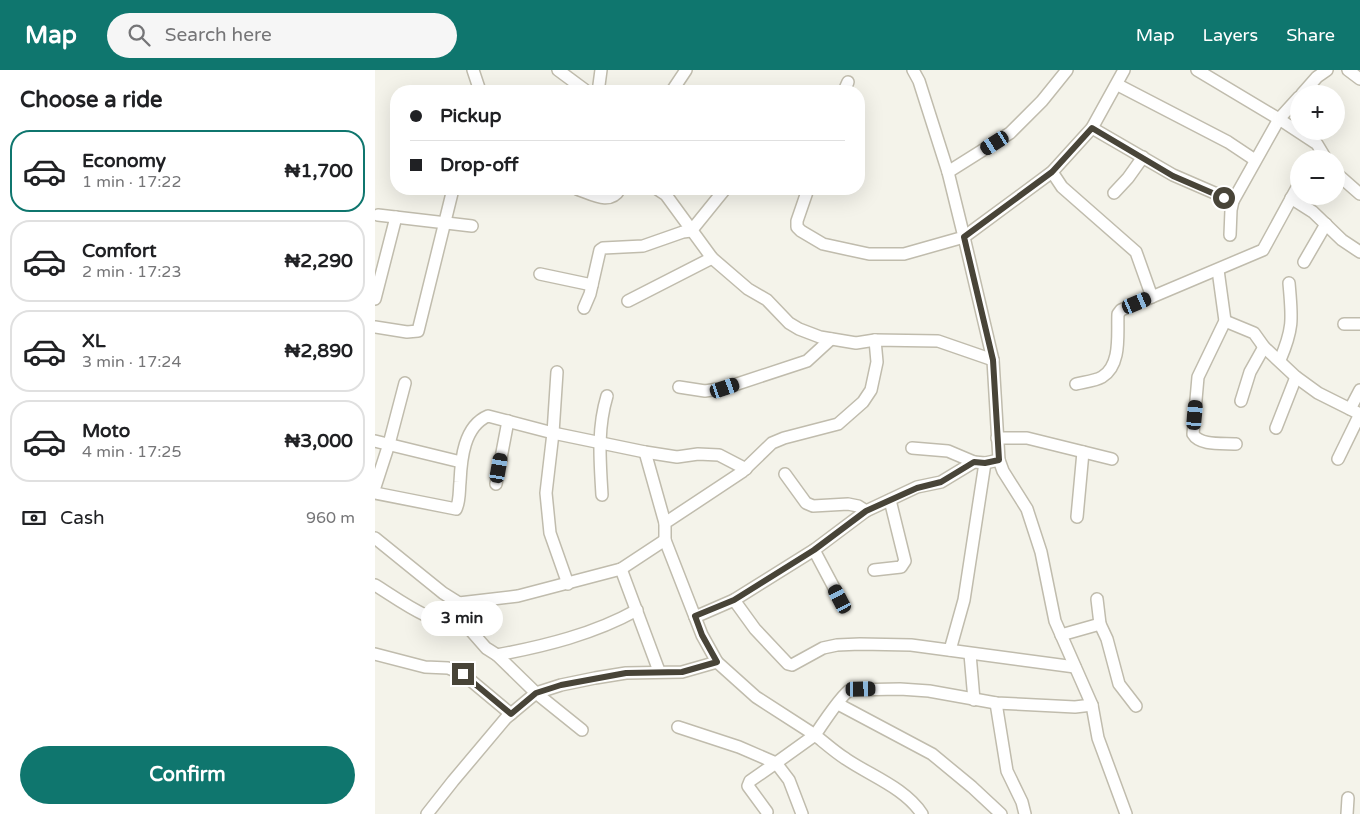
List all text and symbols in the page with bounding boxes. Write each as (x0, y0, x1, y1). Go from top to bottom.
search box (107, 13, 457, 58)
text: Map (25, 21, 77, 50)
icon: search (125, 21, 153, 49)
text: Search here (165, 24, 272, 46)
text: Map (1136, 24, 1175, 46)
text: Layers (1203, 24, 1258, 46)
text: Share (1286, 24, 1335, 46)
map controls (1290, 85, 1345, 205)
button: + (1290, 85, 1345, 140)
text: Choose a ride (20, 87, 163, 113)
text: Pickup (440, 105, 501, 127)
car (978, 129, 1011, 157)
icon: car (22, 149, 67, 194)
text: Economy (82, 150, 166, 172)
button: − (1290, 150, 1345, 205)
text: Drop-off (440, 154, 519, 176)
text: ₦1,700 (285, 160, 353, 182)
text: 1 min · 17:22 (82, 172, 181, 192)
route start (1213, 187, 1235, 209)
icon: car (22, 239, 67, 284)
text: Comfort (82, 240, 156, 262)
text: ₦2,290 (284, 250, 353, 272)
text: 2 min · 17:23 (82, 262, 181, 282)
car (1120, 290, 1153, 316)
icon: car (22, 329, 67, 374)
text: XL (82, 330, 106, 352)
text: ₦2,890 (284, 340, 353, 362)
text: 3 min · 17:24 (82, 352, 181, 372)
car (708, 376, 741, 400)
car (1186, 399, 1203, 431)
icon: car (22, 419, 67, 464)
text: Moto (82, 420, 130, 442)
text: ₦3,000 (284, 430, 353, 452)
text: 4 min · 17:25 (82, 442, 181, 462)
car (489, 452, 508, 484)
icon: cash (20, 504, 48, 532)
text: Cash (60, 507, 105, 529)
text: 960 m (306, 508, 355, 528)
car (826, 582, 853, 616)
callout: 3 min (422, 602, 504, 636)
text: 3 min (441, 608, 483, 628)
route end (452, 663, 474, 685)
car (845, 681, 876, 697)
button: Confirm (20, 746, 355, 804)

